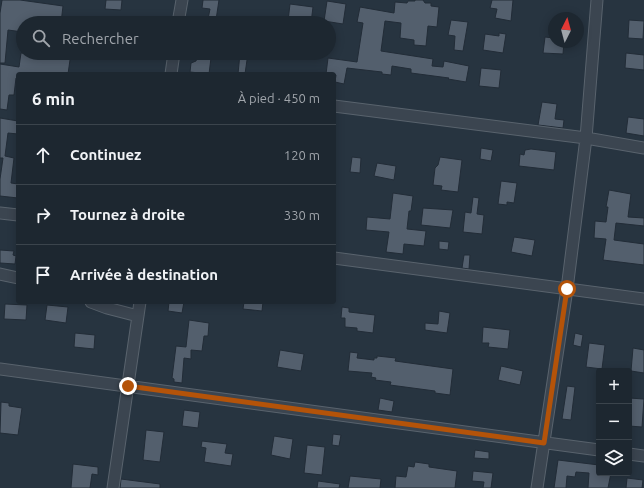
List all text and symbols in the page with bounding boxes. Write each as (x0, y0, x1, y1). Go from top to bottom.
north arrow (548, 12, 584, 48)
search box (16, 16, 336, 60)
icon: search (30, 27, 52, 49)
text: Rechercher (62, 30, 139, 47)
text: 6 min (32, 89, 75, 108)
text: À pied · 450 m (238, 91, 320, 105)
icon: ahead (32, 144, 54, 166)
text: Continuez (70, 146, 141, 163)
text: 120 m (284, 148, 320, 162)
icon: right (32, 204, 54, 226)
text: Tournez à droite (70, 206, 185, 223)
text: 330 m (284, 208, 320, 222)
icon: arrive (32, 264, 54, 286)
text: Arrivée à destination (70, 266, 218, 283)
route start (558, 280, 576, 298)
map controls (596, 368, 632, 476)
button: + (596, 368, 632, 404)
route end (119, 377, 137, 395)
button: − (596, 404, 632, 440)
button: layers (596, 440, 632, 476)

